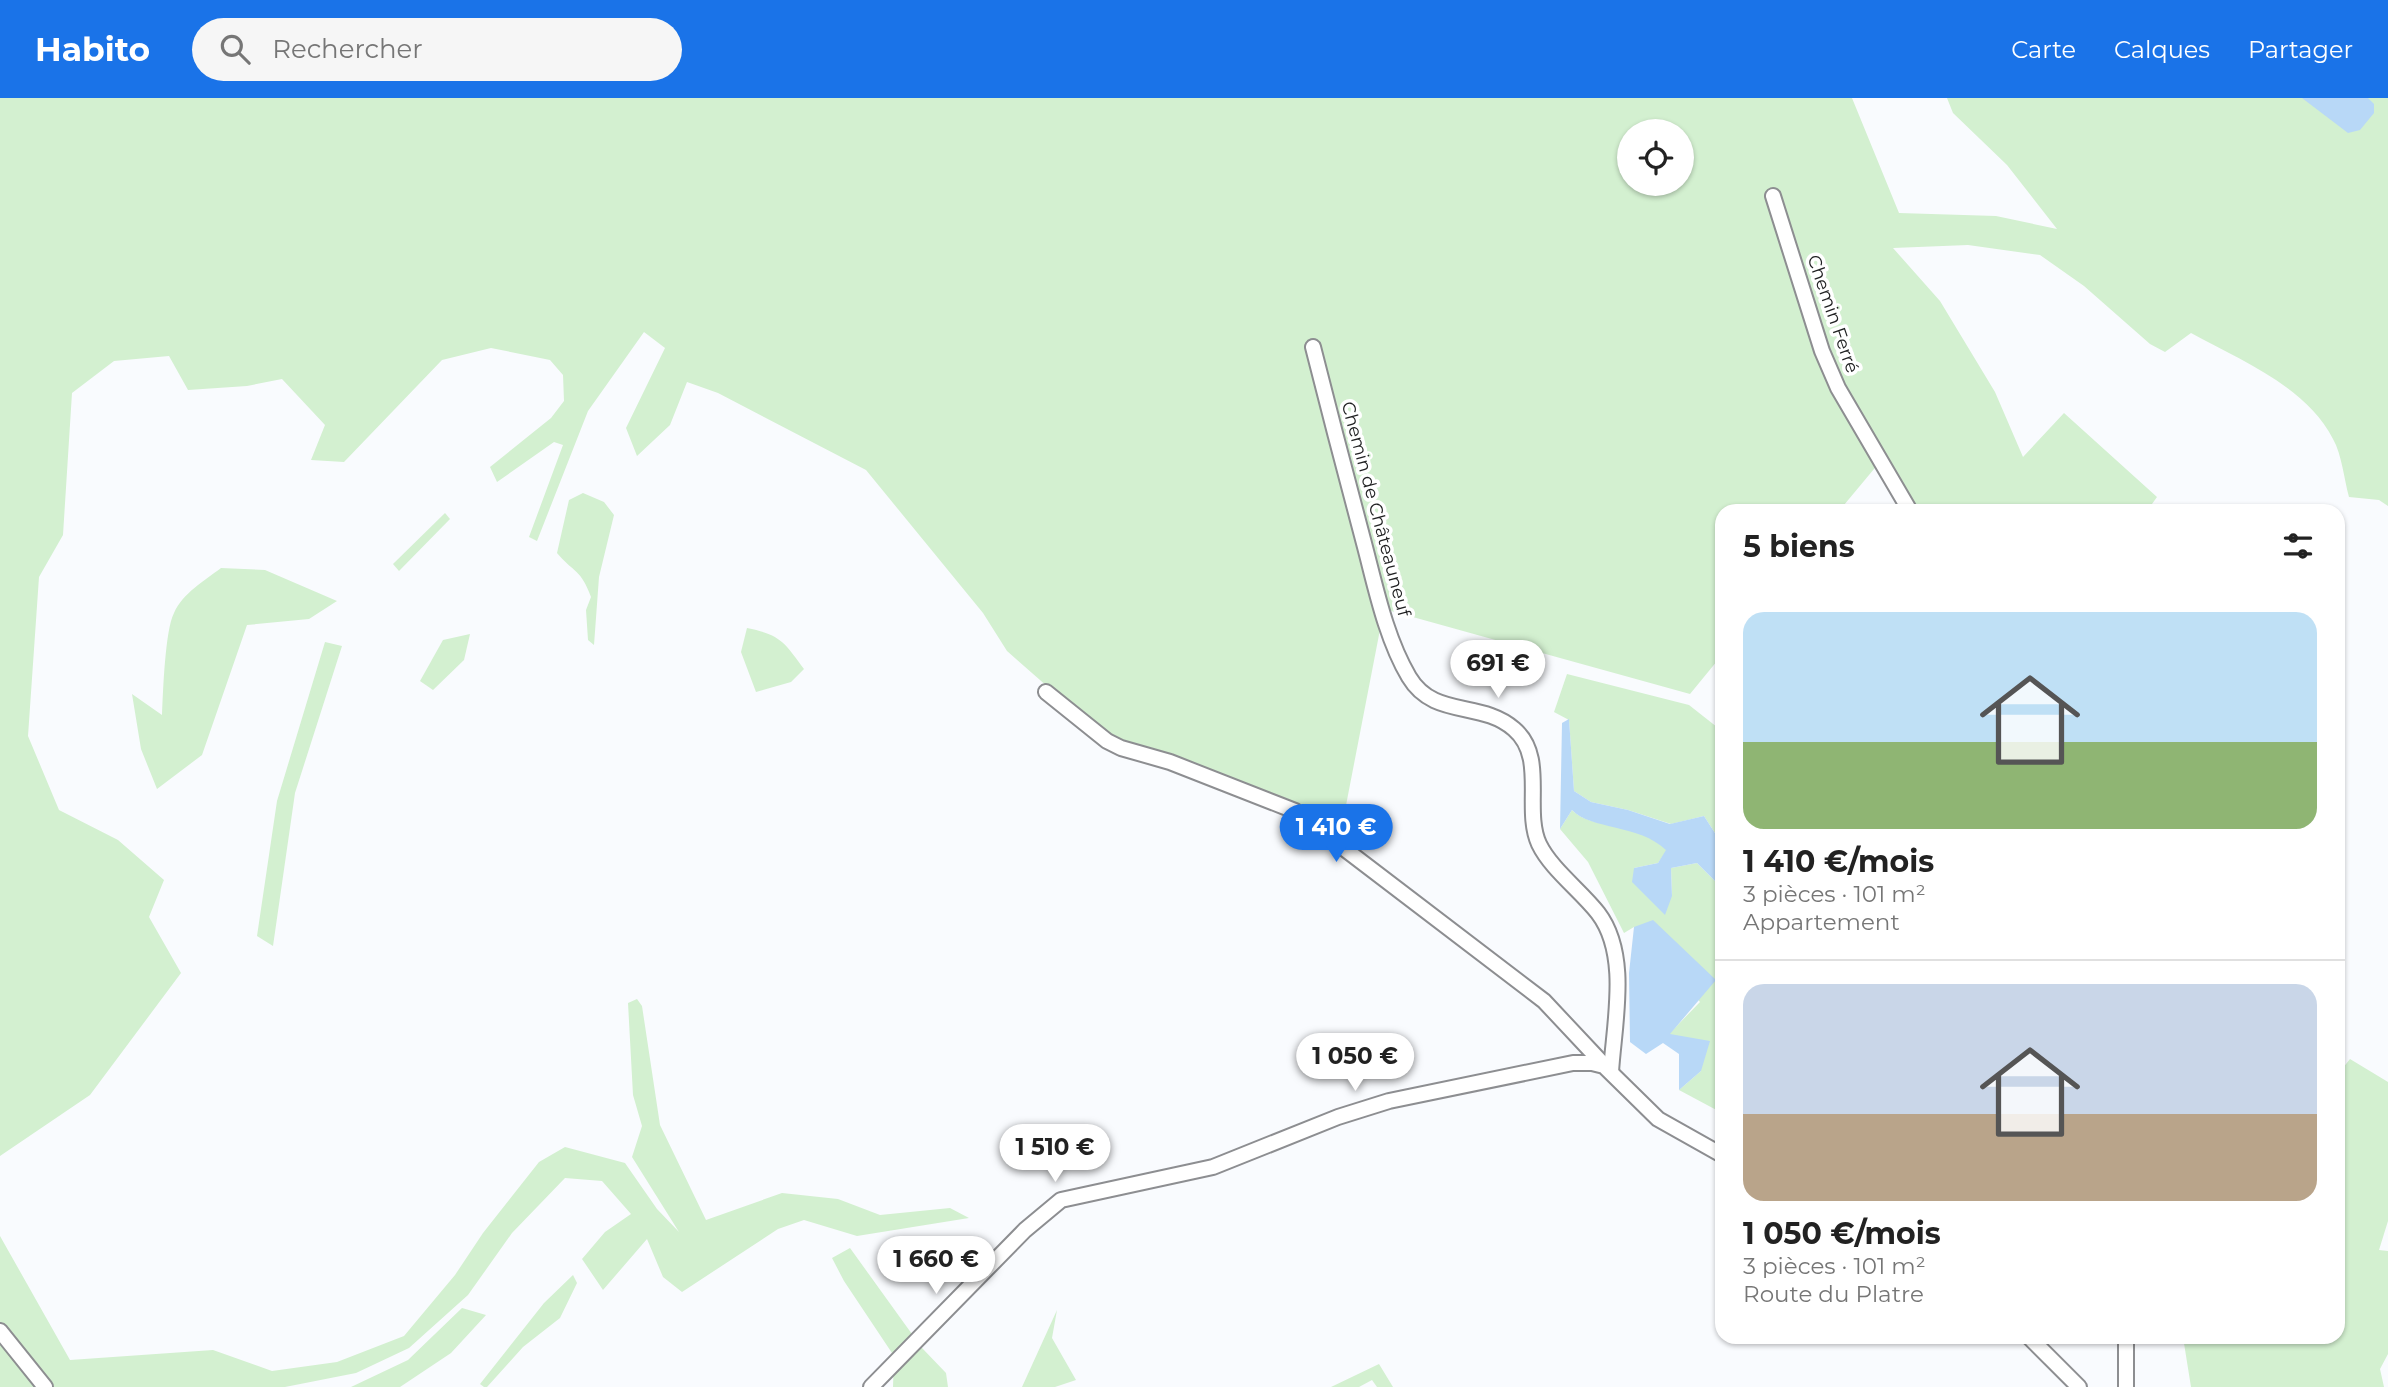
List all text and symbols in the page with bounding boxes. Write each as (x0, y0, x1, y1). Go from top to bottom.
search box (192, 18, 682, 81)
text: Habito (35, 29, 150, 69)
icon: search (216, 30, 254, 68)
text: Rechercher (272, 33, 423, 65)
text: Carte (2011, 35, 2076, 64)
text: Calques (2114, 35, 2210, 64)
text: Partager (2248, 35, 2353, 64)
map controls (1617, 119, 1694, 196)
button: locate (1617, 119, 1694, 196)
street label: Chemin Ferré (1802, 252, 1864, 376)
street label: Chemin de Châteauneuf (1337, 399, 1416, 620)
icon: filters (2279, 527, 2317, 565)
text: 5 biens (1743, 528, 1855, 565)
pin: 691 € (1449, 640, 1547, 700)
text: 691 € (1466, 649, 1530, 677)
icon: home (1967, 657, 2093, 783)
pin: 1 410 € (1271, 804, 1401, 864)
text: 1 410 € (1296, 813, 1376, 841)
text: 1 410 €/mois (1743, 843, 1934, 880)
text: 3 pièces · 101 m² (1743, 880, 1926, 908)
text: Appartement (1743, 908, 1900, 936)
icon: home (1967, 1029, 2093, 1155)
pin: 1 050 € (1290, 1034, 1420, 1093)
text: 1 050 € (1312, 1042, 1398, 1070)
pin: 1 510 € (990, 1124, 1120, 1184)
text: 1 510 € (1015, 1133, 1095, 1161)
text: 1 050 €/mois (1743, 1215, 1941, 1252)
pin: 1 660 € (871, 1236, 1001, 1296)
text: 1 660 € (893, 1245, 979, 1273)
text: 3 pièces · 101 m² (1743, 1252, 1926, 1280)
text: Route du Platre (1743, 1280, 1924, 1308)

